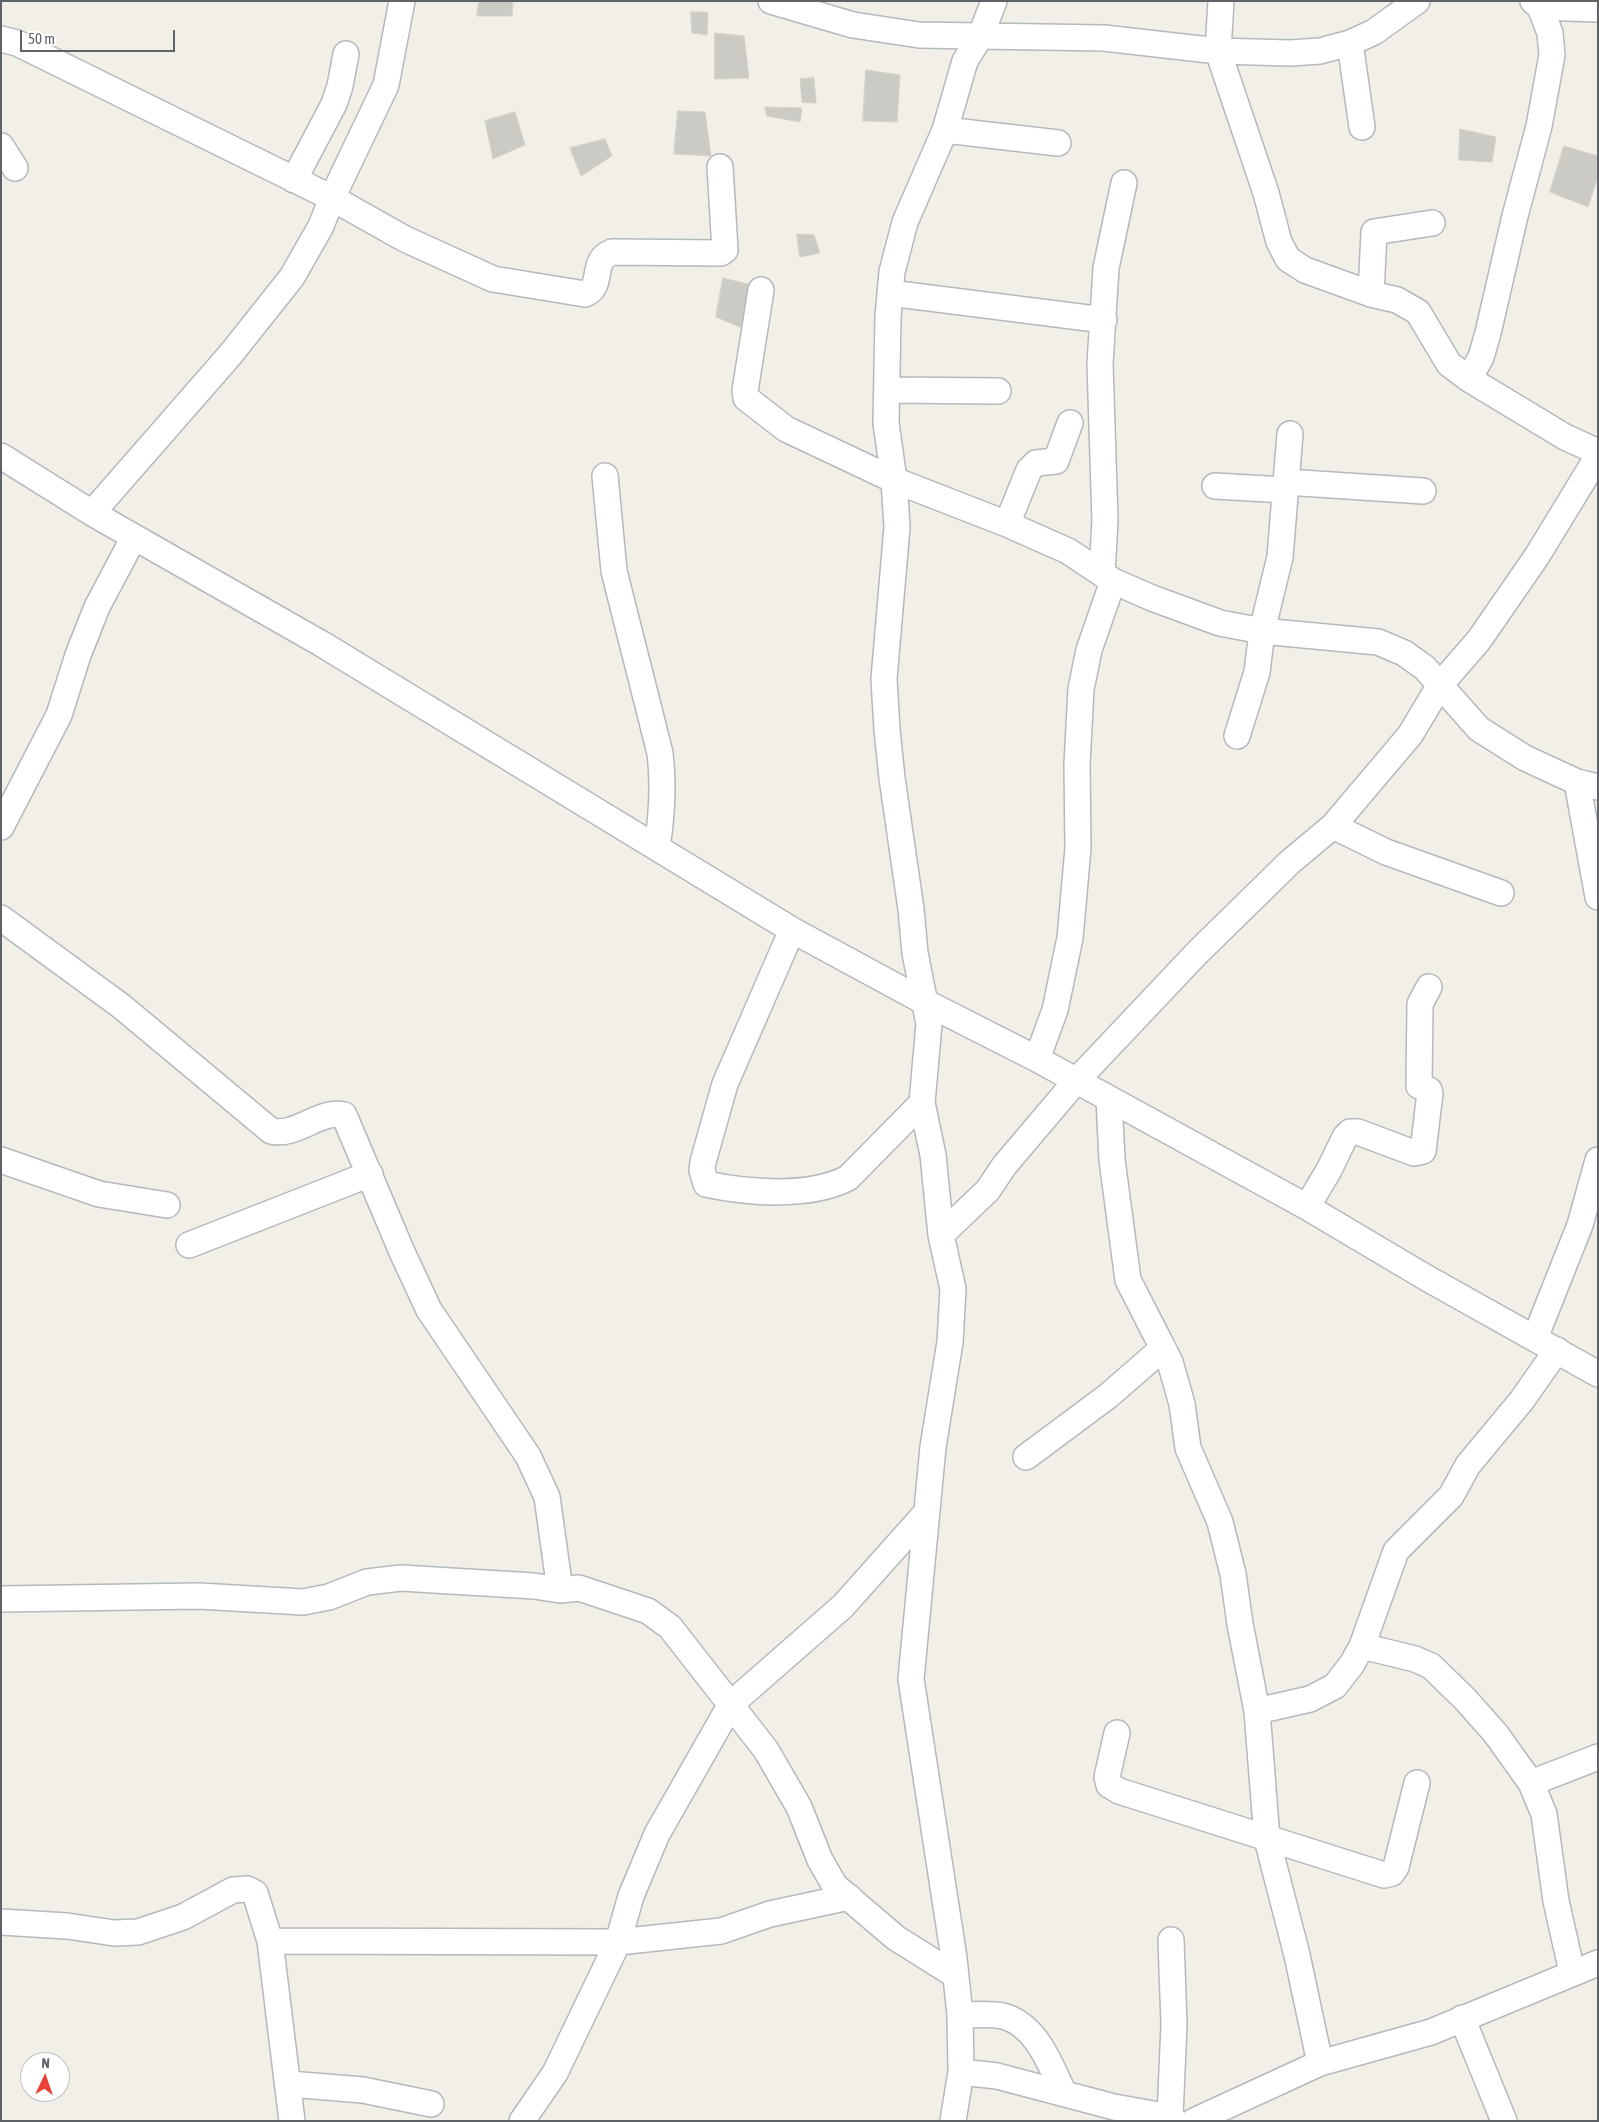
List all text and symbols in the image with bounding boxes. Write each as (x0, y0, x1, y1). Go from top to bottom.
scale bar (22, 20, 178, 52)
text: 50 m (28, 30, 55, 47)
north arrow (20, 2052, 70, 2102)
text: N (41, 2055, 50, 2071)

